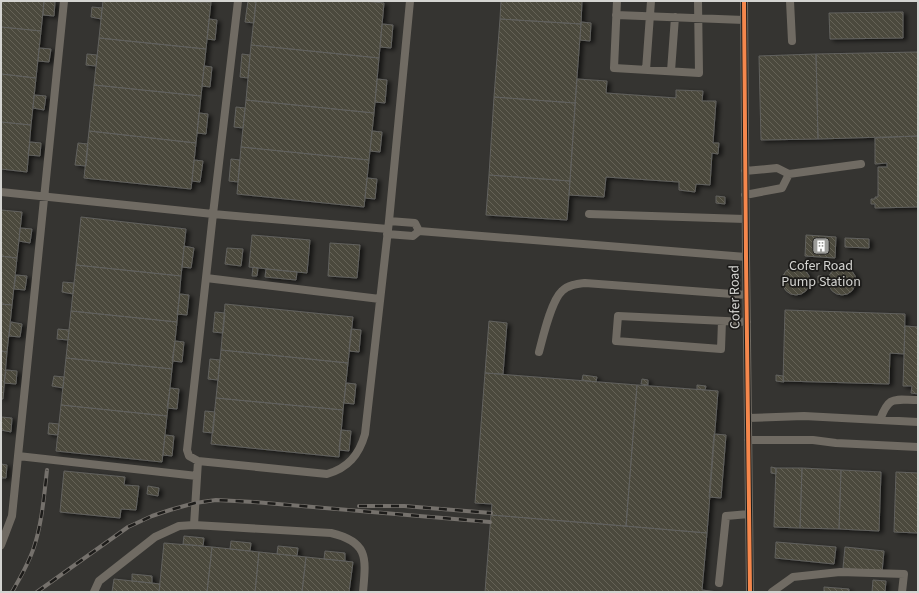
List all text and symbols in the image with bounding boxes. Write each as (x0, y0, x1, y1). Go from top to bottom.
building icon: Cofer Road Pump Station (811, 236, 831, 256)
place label: Cofer Road Pump Station (781, 256, 861, 292)
street label: Cofer Road (724, 265, 746, 329)

